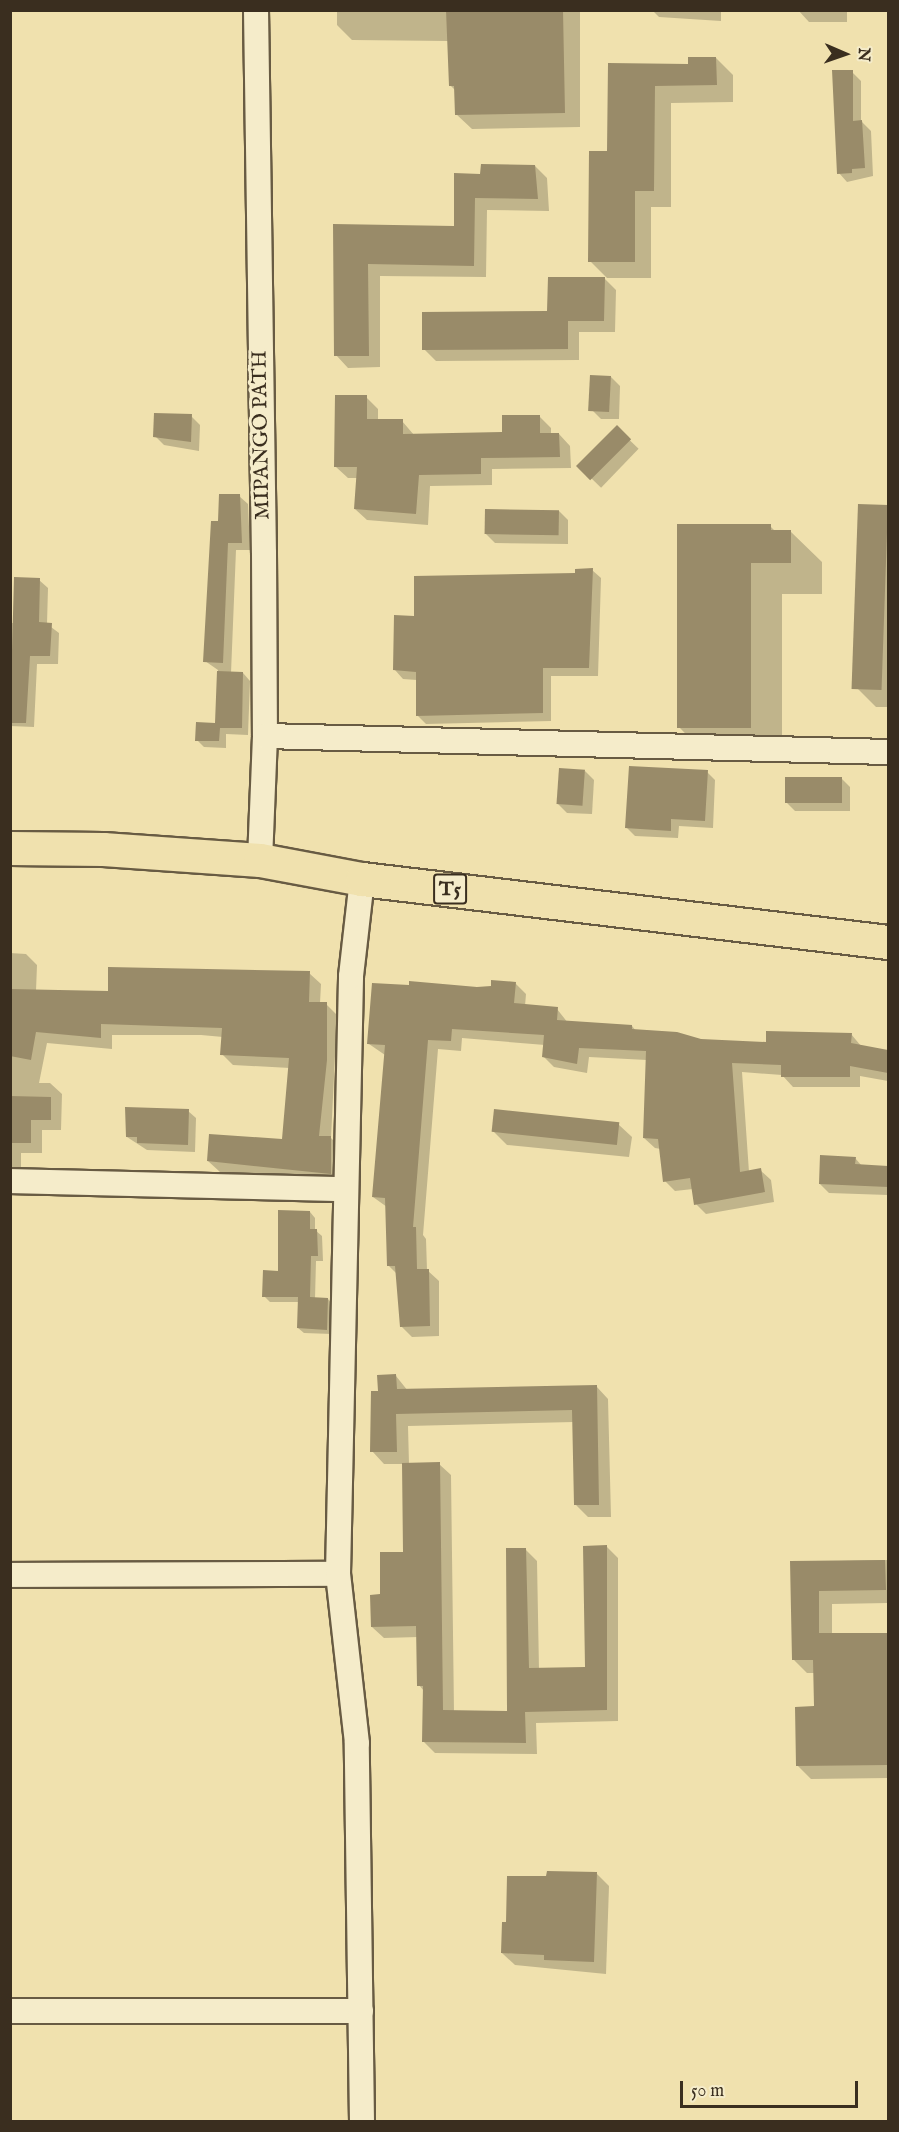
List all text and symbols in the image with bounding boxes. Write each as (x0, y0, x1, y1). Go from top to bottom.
north arrow (815, 24, 875, 84)
text: N (853, 47, 873, 62)
street label: MIPANGO PATH (248, 350, 276, 520)
road number: T5 (432, 872, 468, 906)
scale bar (683, 2069, 862, 2107)
text: 50 m (691, 2080, 724, 2103)

